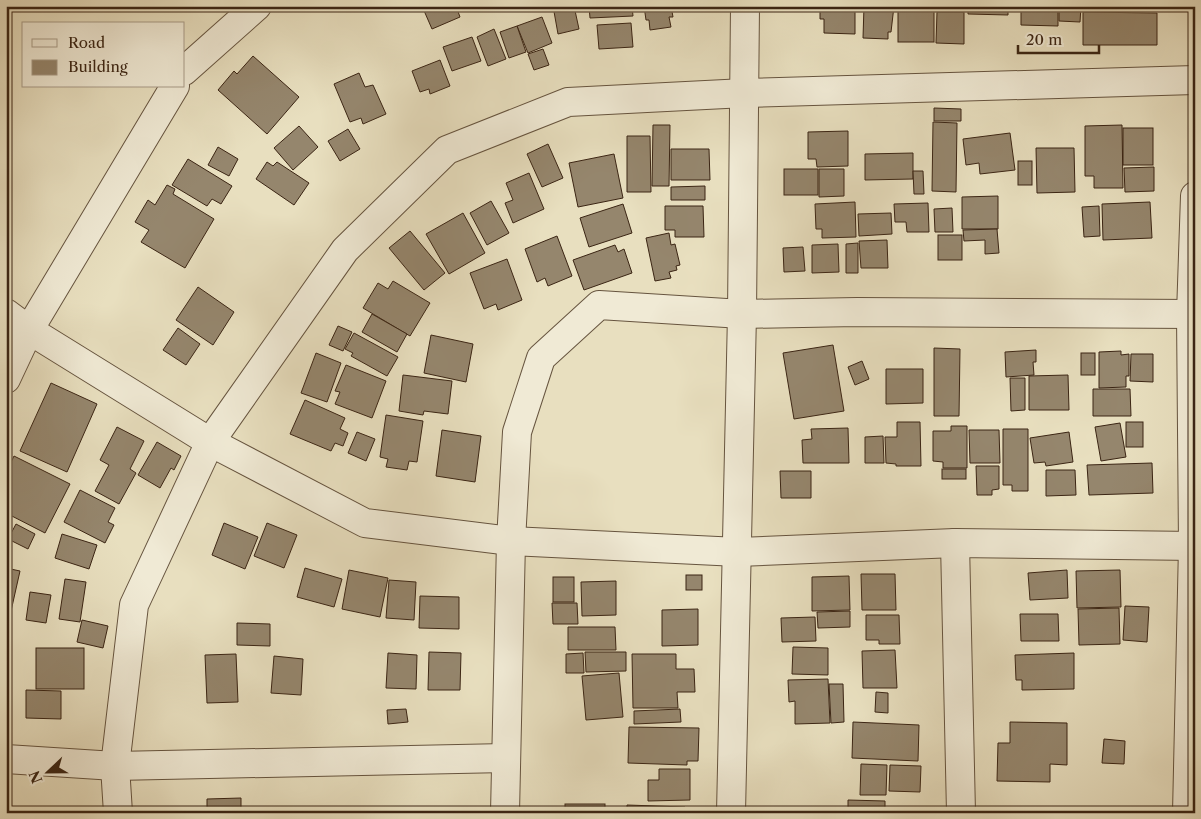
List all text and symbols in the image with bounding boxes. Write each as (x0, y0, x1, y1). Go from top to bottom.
legend (22, 22, 185, 88)
scale bar (1018, 22, 1100, 54)
text: 20 m (1026, 30, 1062, 49)
text: Road (68, 33, 105, 52)
text: Building (68, 57, 128, 76)
north arrow (22, 746, 72, 796)
text: N (25, 768, 47, 786)

